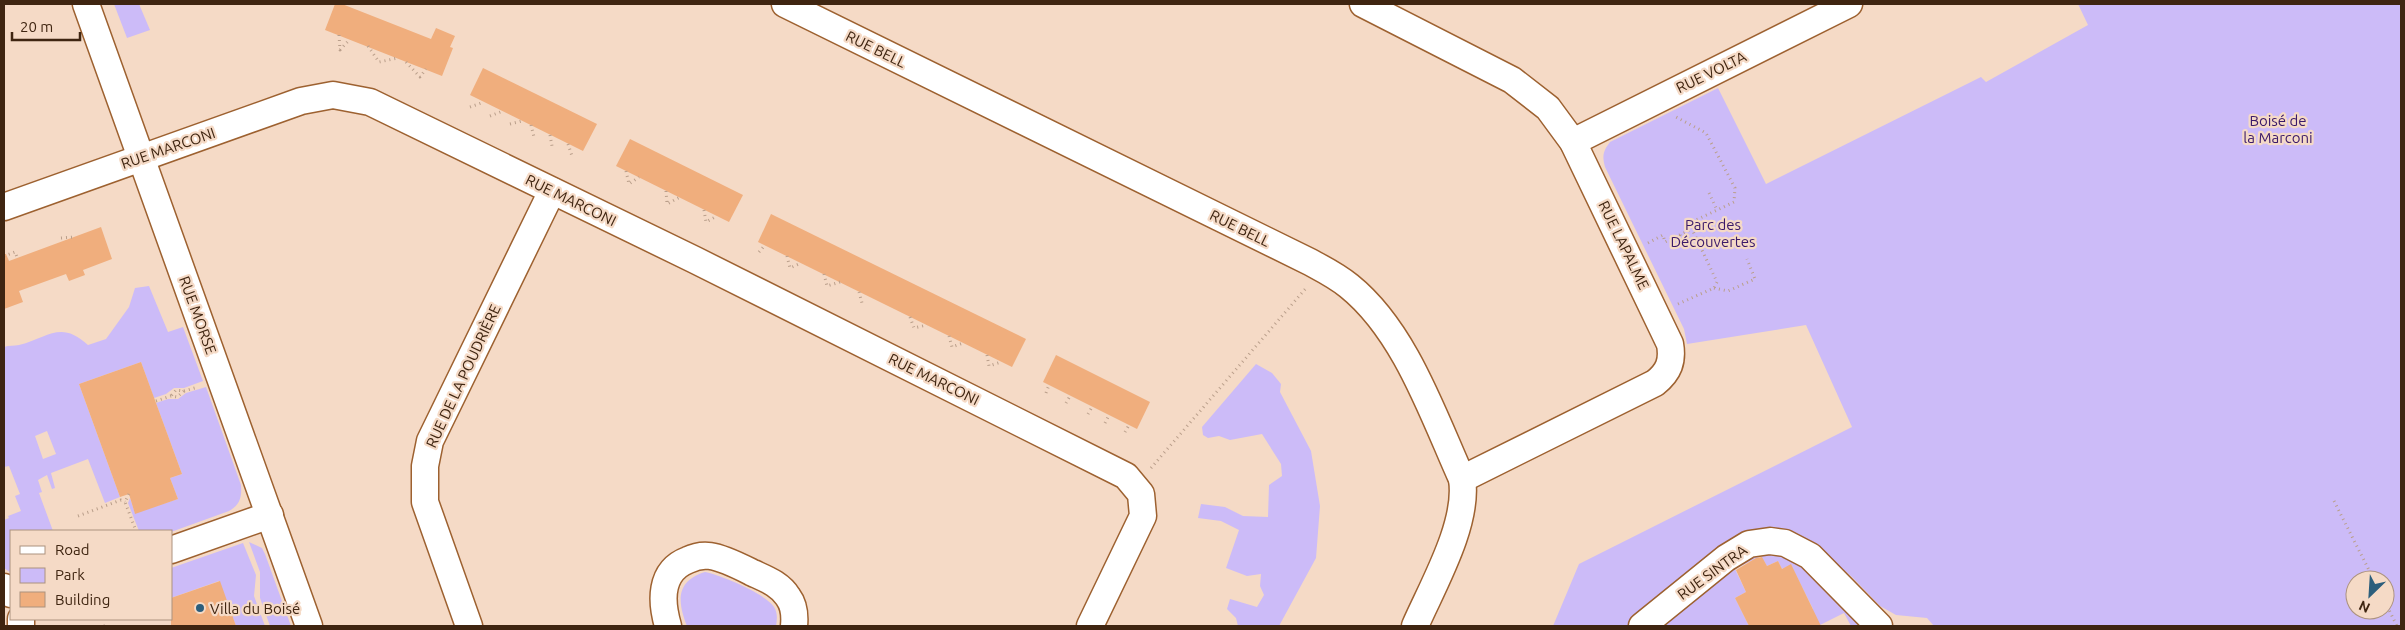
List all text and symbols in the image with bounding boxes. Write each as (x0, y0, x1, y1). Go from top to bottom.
scale bar (12, 10, 80, 42)
text: 20 m (20, 18, 53, 35)
street label: RUE BELL (843, 27, 909, 71)
street label: RUE VOLTA (1673, 48, 1749, 96)
park label: Boisé de la Marconi (2243, 112, 2313, 146)
street label: RUE MARCONI (119, 124, 217, 172)
street label: RUE MARCONI (523, 171, 619, 229)
street label: RUE LAPALME (1595, 198, 1653, 292)
street label: RUE BELL (1207, 206, 1273, 250)
park label: Parc des Découvertes (1670, 216, 1756, 250)
street label: RUE MORSE (176, 274, 220, 356)
street label: RUE DE LA POUDRIÈRE (422, 302, 504, 450)
street label: RUE MARCONI (886, 350, 982, 408)
legend (10, 530, 172, 620)
text: Road (55, 541, 90, 558)
street label: RUE SINTRA (1674, 541, 1750, 603)
text: Park (55, 566, 85, 583)
north arrow (2345, 570, 2395, 620)
text: Building (55, 591, 110, 608)
text: N (2356, 597, 2373, 616)
place label: Villa du Boisé (210, 600, 300, 617)
marker: Villa du Boisé (194, 602, 206, 614)

